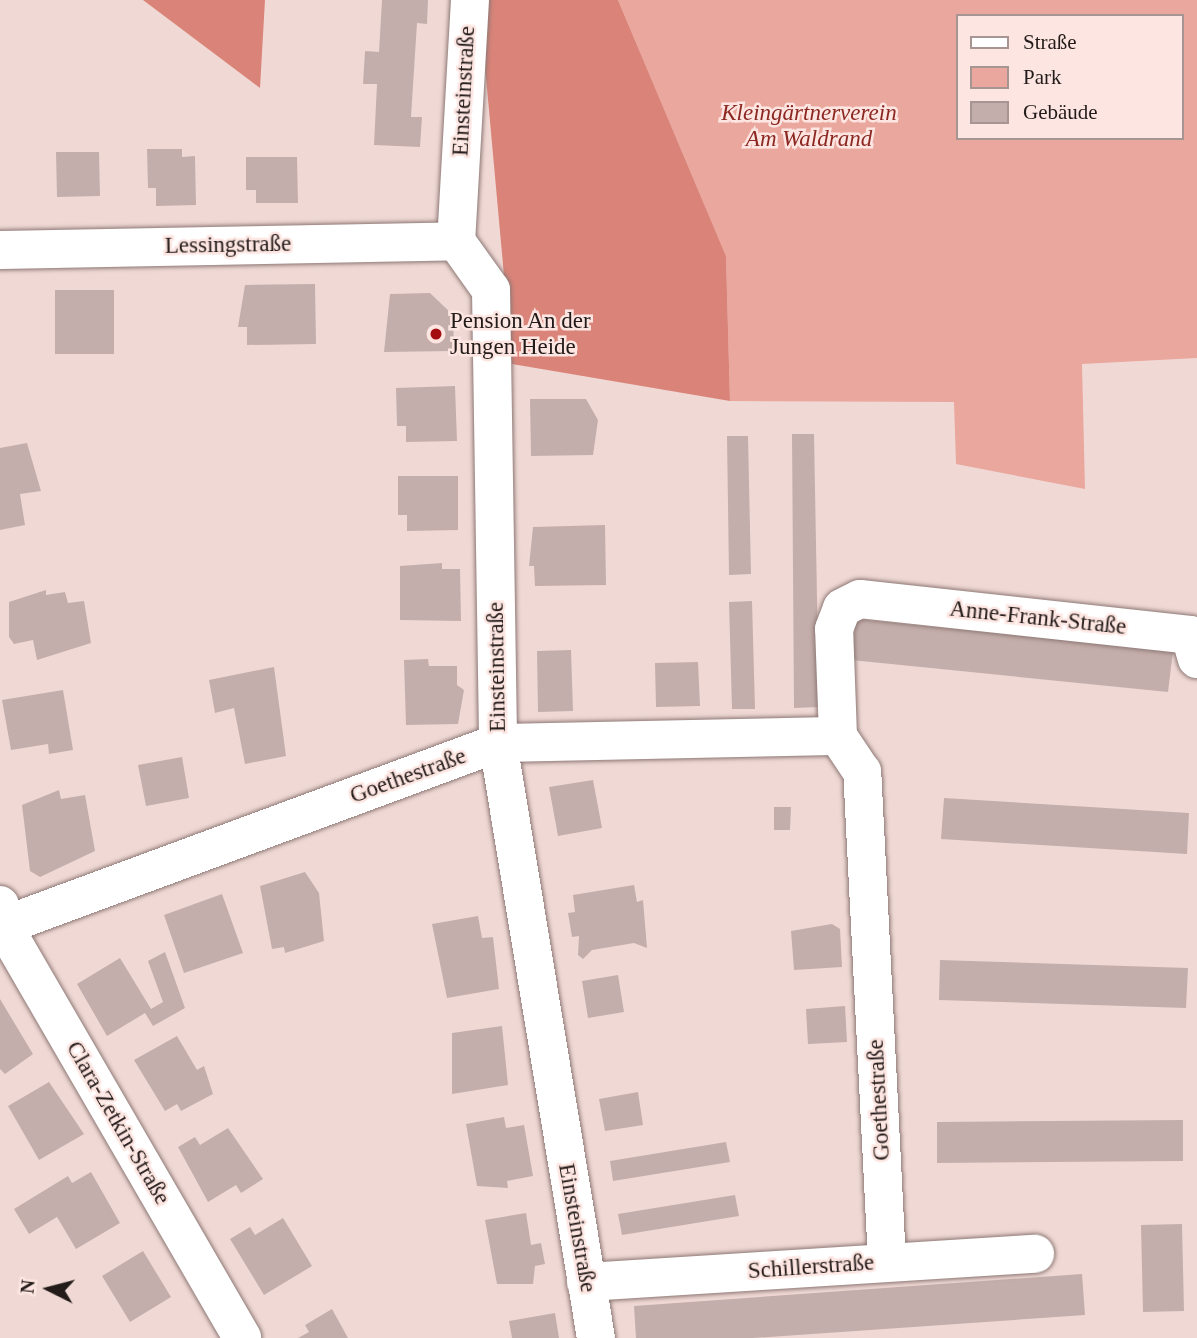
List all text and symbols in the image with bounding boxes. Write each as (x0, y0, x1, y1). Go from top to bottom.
legend (956, 14, 1183, 140)
street label: Einsteinstraße (447, 25, 481, 157)
text: Straße (1023, 30, 1077, 54)
text: Park (1023, 65, 1062, 89)
park label: Kleingärtnerverein Am Waldrand (721, 99, 897, 153)
text: Gebäude (1023, 100, 1098, 124)
street label: Lessingstraße (165, 230, 291, 260)
place label: Pension An der Jungen Heide (450, 307, 592, 361)
marker: Pension An der Jungen Heide (428, 326, 444, 342)
street label: Anne-Frank-Straße (948, 595, 1128, 641)
street label: Einsteinstraße (482, 602, 512, 732)
street label: Goethestraße (346, 742, 470, 810)
street label: Clara-Zetkin-Straße (60, 1036, 176, 1210)
street label: Goethestraße (862, 1039, 896, 1161)
street label: Einsteinstraße (552, 1161, 602, 1295)
street label: Schillerstraße (747, 1249, 875, 1285)
north arrow (14, 1254, 84, 1324)
text: N (16, 1279, 39, 1295)

